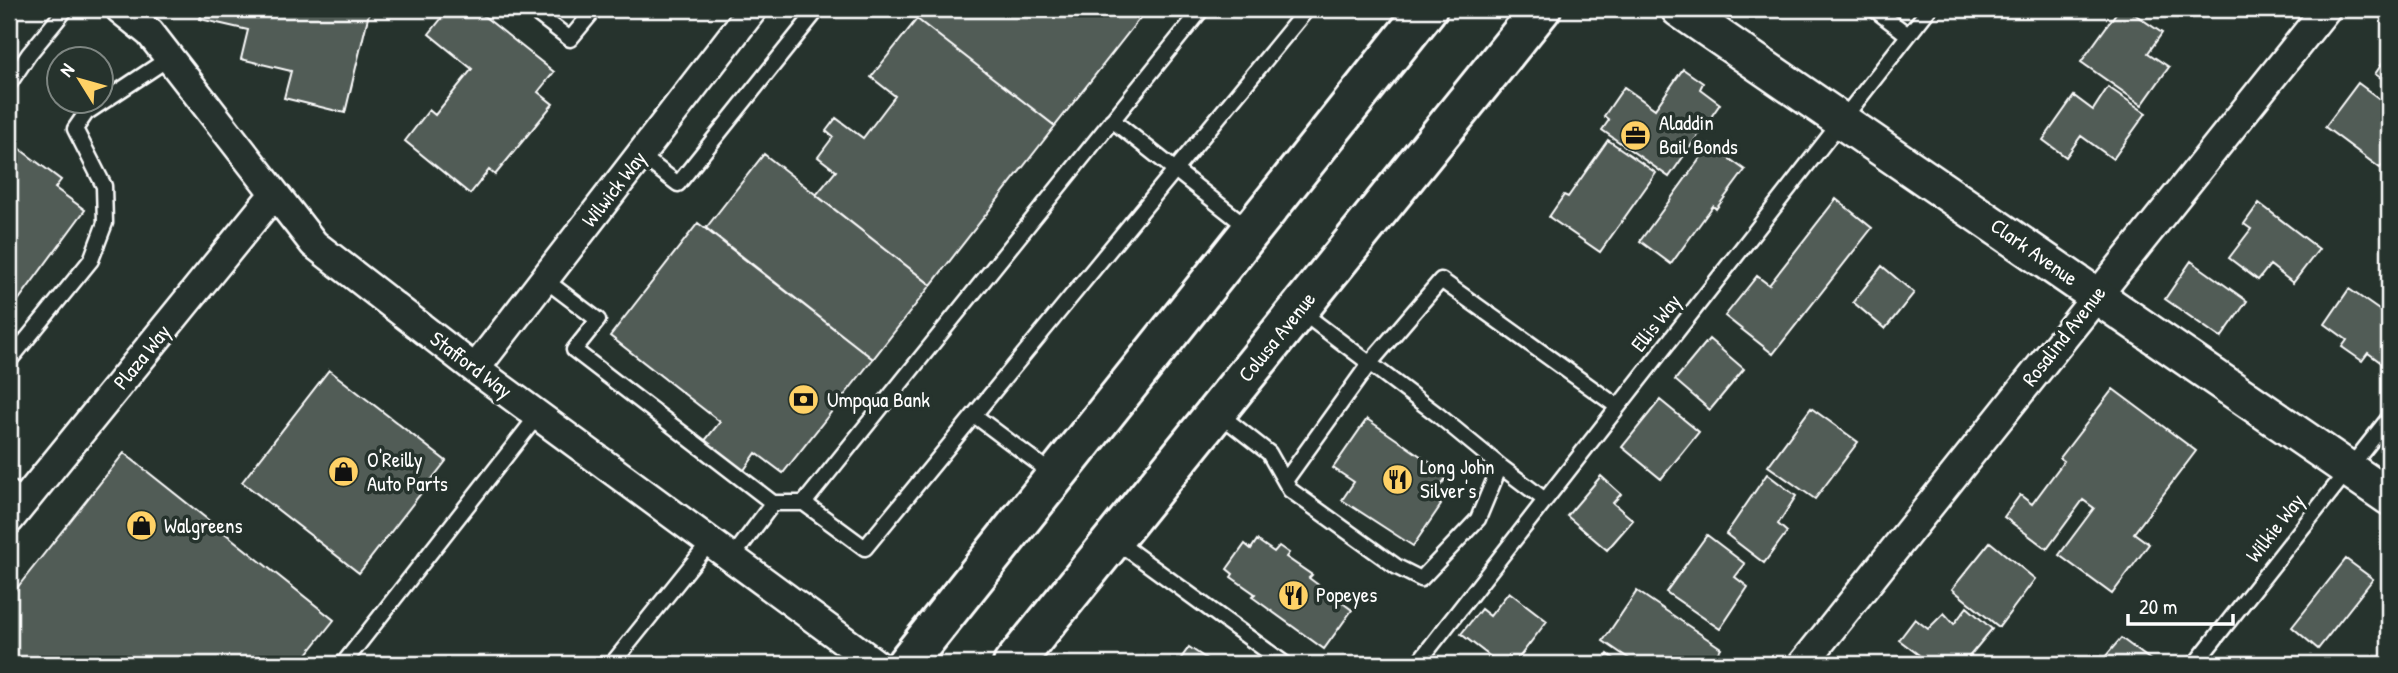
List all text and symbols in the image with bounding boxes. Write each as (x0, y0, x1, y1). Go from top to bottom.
north arrow (46, 46, 116, 116)
text: N (53, 58, 80, 82)
place label: Aladdin Bail Bonds (1659, 108, 1738, 161)
office icon: Aladdin Bail Bonds (1619, 118, 1653, 152)
street label: Wilwick Way (575, 144, 653, 233)
street label: Clark Avenue (1985, 211, 2084, 292)
street label: Rosalind Avenue (2015, 279, 2112, 392)
street label: Colusa Avenue (1231, 285, 1322, 388)
street label: Ellis Way (1624, 288, 1687, 358)
street label: Plaza Way (106, 318, 177, 395)
street label: Stafford Way (424, 324, 518, 405)
bank icon: Umpqua Bank (787, 383, 821, 417)
place label: Umpqua Bank (827, 385, 930, 414)
place label: O'Reilly Auto Parts (367, 445, 448, 498)
place label: Long John Silver's (1420, 452, 1495, 505)
shop icon: O'Reilly Auto Parts (327, 455, 361, 489)
restaurant icon: Long John Silver's (1380, 462, 1414, 496)
street label: Wilkie Way (2239, 487, 2311, 568)
shop icon: Walgreens (124, 509, 158, 543)
place label: Walgreens (164, 511, 242, 540)
restaurant icon: Popeyes (1276, 578, 1310, 612)
place label: Popeyes (1316, 580, 1377, 609)
scale bar (2128, 582, 2234, 626)
text: 20 m (2139, 592, 2177, 621)

